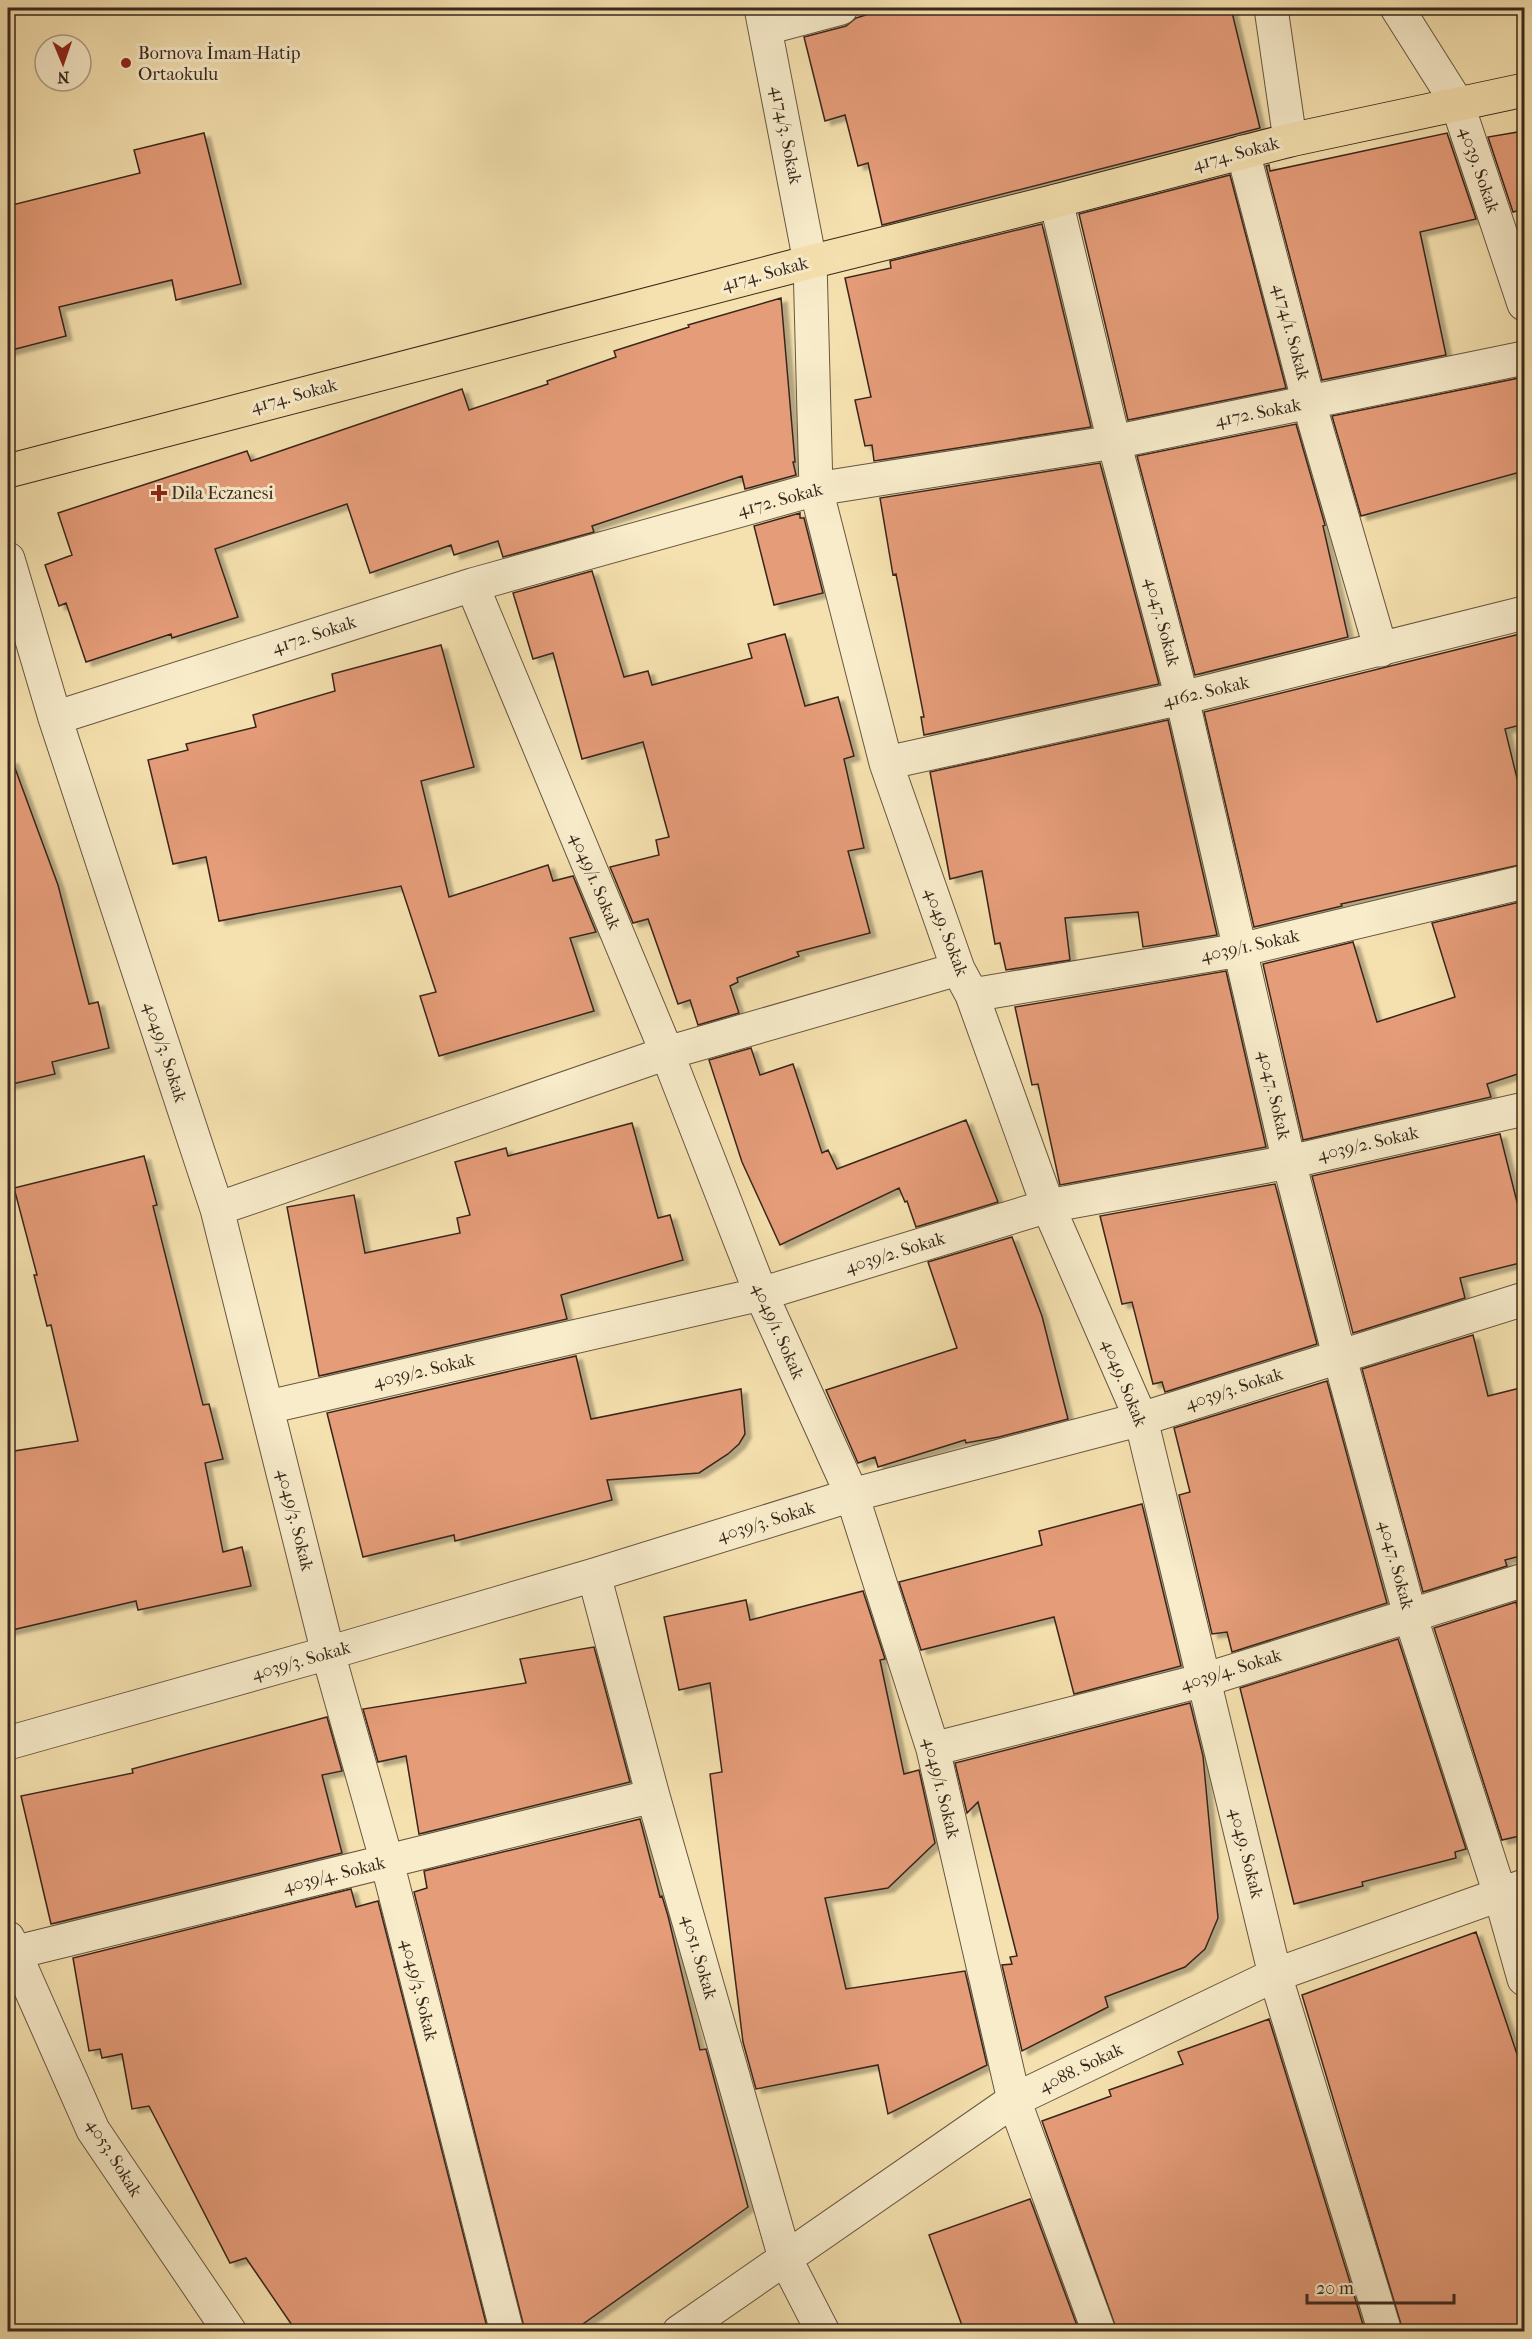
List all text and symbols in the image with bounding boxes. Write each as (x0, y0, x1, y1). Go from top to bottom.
north arrow (33, 33, 93, 93)
place label: Bornova İmam-Hatip Ortaokulu (138, 42, 301, 85)
marker: Bornova İmam-Hatip Ortaokulu (119, 56, 133, 70)
text: N (56, 68, 70, 87)
street label: 4174/3. Sokak (766, 84, 806, 187)
street label: 4039. Sokak (1454, 124, 1504, 217)
street label: 4174. Sokak (1190, 132, 1282, 176)
street label: 4174. Sokak (719, 252, 811, 296)
street label: 4174/1. Sokak (1268, 281, 1314, 383)
street label: 4174. Sokak (248, 374, 340, 418)
street label: 4172. Sokak (1213, 394, 1304, 432)
street label: 4172. Sokak (735, 478, 826, 521)
place label: Dila Eczanesi (171, 483, 274, 504)
marker: Dila Eczanesi (152, 486, 166, 500)
street label: 4047. Sokak (1140, 575, 1184, 670)
street label: 4172. Sokak (269, 611, 359, 658)
street label: 4162. Sokak (1161, 672, 1252, 712)
street label: 4049/1. Sokak (565, 829, 625, 933)
street label: 4049. Sokak (920, 885, 973, 980)
street label: 4039/1. Sokak (1199, 925, 1302, 967)
street label: 4049/3. Sokak (139, 999, 191, 1106)
street label: 4047. Sokak (1253, 1048, 1295, 1143)
street label: 4039/2. Sokak (1315, 1122, 1421, 1166)
street label: 4039/2. Sokak (842, 1228, 948, 1278)
street label: 4049/1. Sokak (747, 1279, 809, 1383)
street label: 4049. Sokak (1097, 1336, 1151, 1431)
street label: 4039/2. Sokak (371, 1349, 477, 1393)
street label: 4039/3. Sokak (1182, 1363, 1286, 1415)
street label: 4049/3. Sokak (272, 1467, 318, 1574)
street label: 4039/3. Sokak (714, 1497, 818, 1547)
street label: 4047. Sokak (1374, 1518, 1418, 1613)
street label: 4039/3. Sokak (249, 1637, 353, 1685)
street label: 4039/4. Sokak (1178, 1644, 1285, 1695)
street label: 4049/1. Sokak (918, 1735, 964, 1842)
street label: 4049. Sokak (1225, 1805, 1268, 1901)
street label: 4039/4. Sokak (281, 1852, 388, 1898)
street label: 4051. Sokak (677, 1912, 721, 2003)
street label: 4049/3. Sokak (396, 1937, 442, 2044)
street label: 4088. Sokak (1035, 2038, 1127, 2097)
street label: 4053. Sokak (82, 2115, 147, 2202)
scale bar (1307, 2267, 1454, 2305)
text: 20 m (1316, 2278, 1354, 2299)

